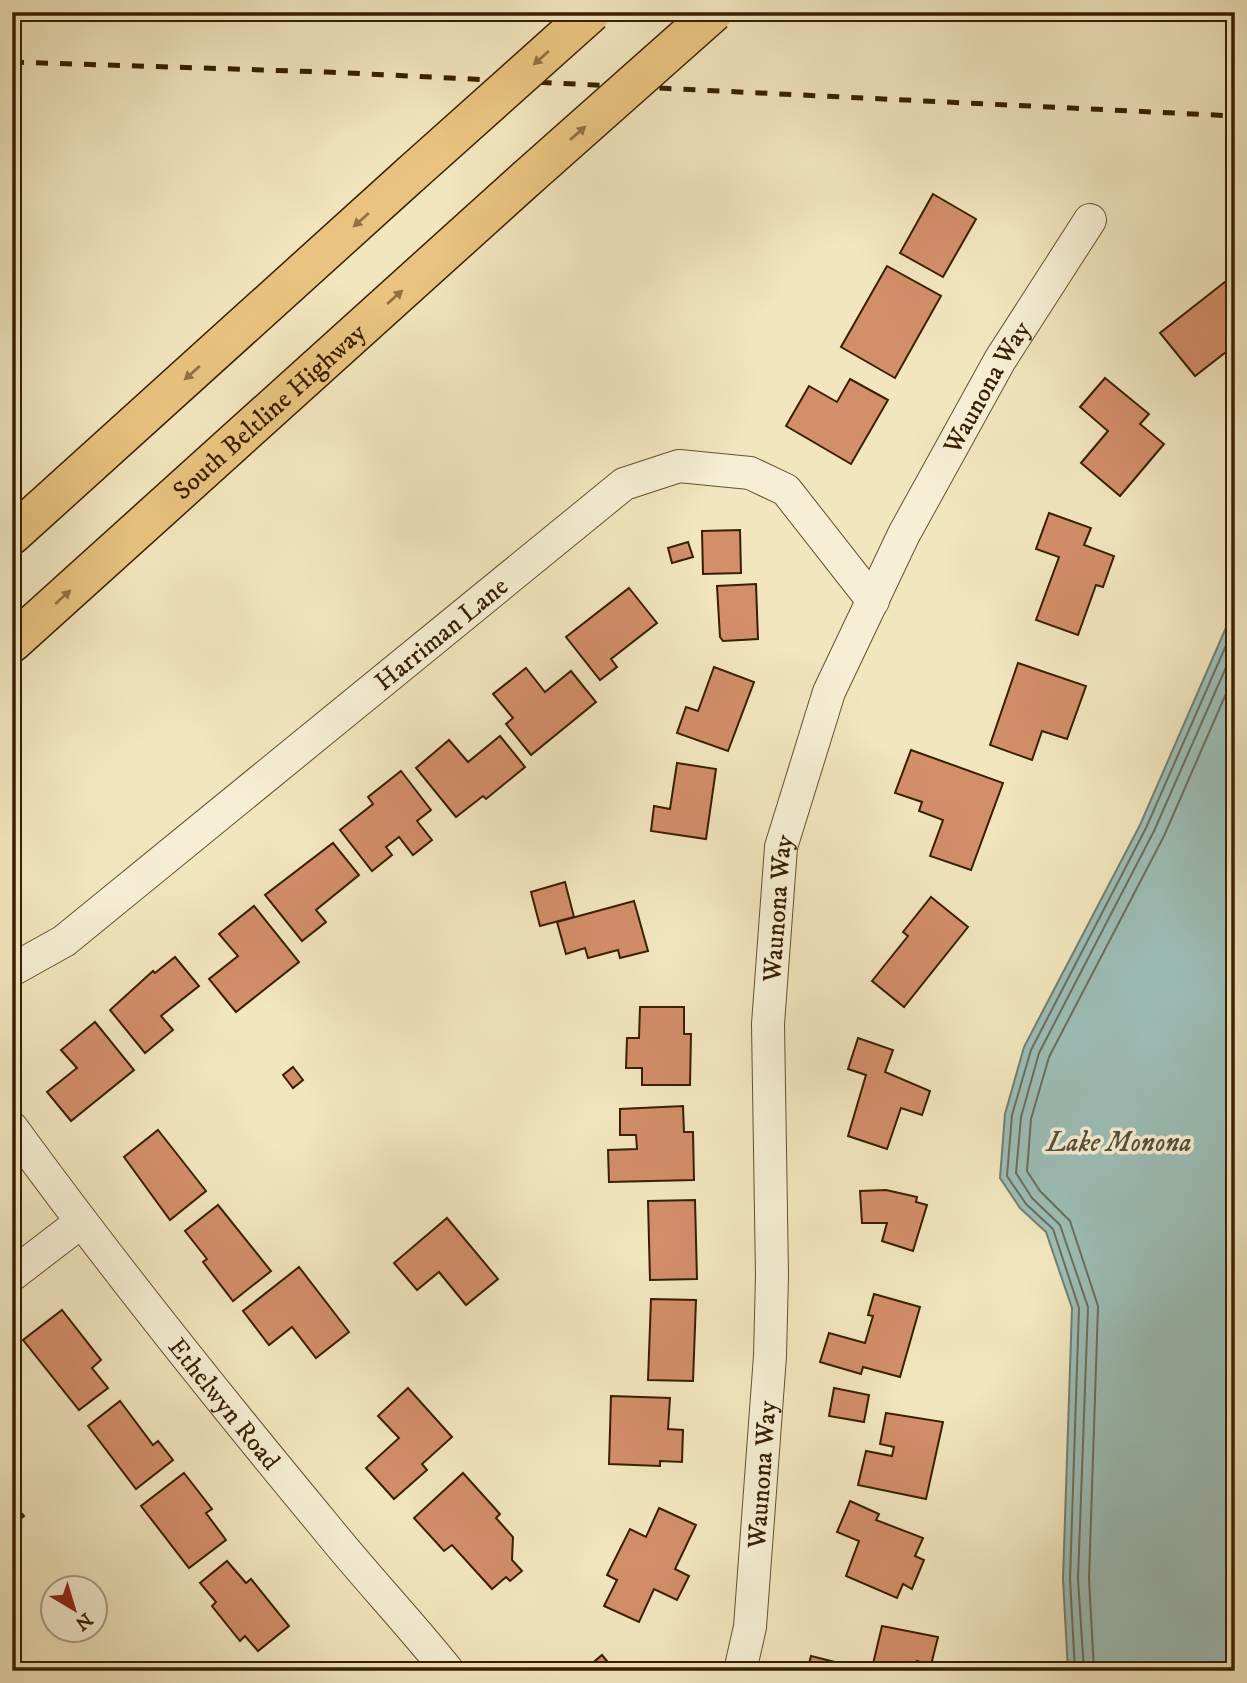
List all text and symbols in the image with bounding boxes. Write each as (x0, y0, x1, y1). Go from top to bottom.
one-way arrow (532, 50, 550, 66)
one-way arrow (569, 125, 587, 141)
one-way arrow (352, 212, 370, 228)
one-way arrow (386, 289, 404, 305)
street label: Waunona Way (936, 315, 1039, 461)
street label: South Beltline Highway (166, 316, 374, 508)
one-way arrow (184, 364, 201, 380)
street label: Harriman Lane (368, 570, 515, 699)
one-way arrow (54, 589, 72, 605)
street label: Waunona Way (756, 830, 802, 984)
water label: Lake Monona (1044, 1125, 1192, 1160)
street label: Ethelwyn Road (160, 1332, 287, 1477)
street label: Waunona Way (741, 1399, 785, 1551)
north arrow (38, 1574, 108, 1644)
text: N (70, 1607, 97, 1635)

